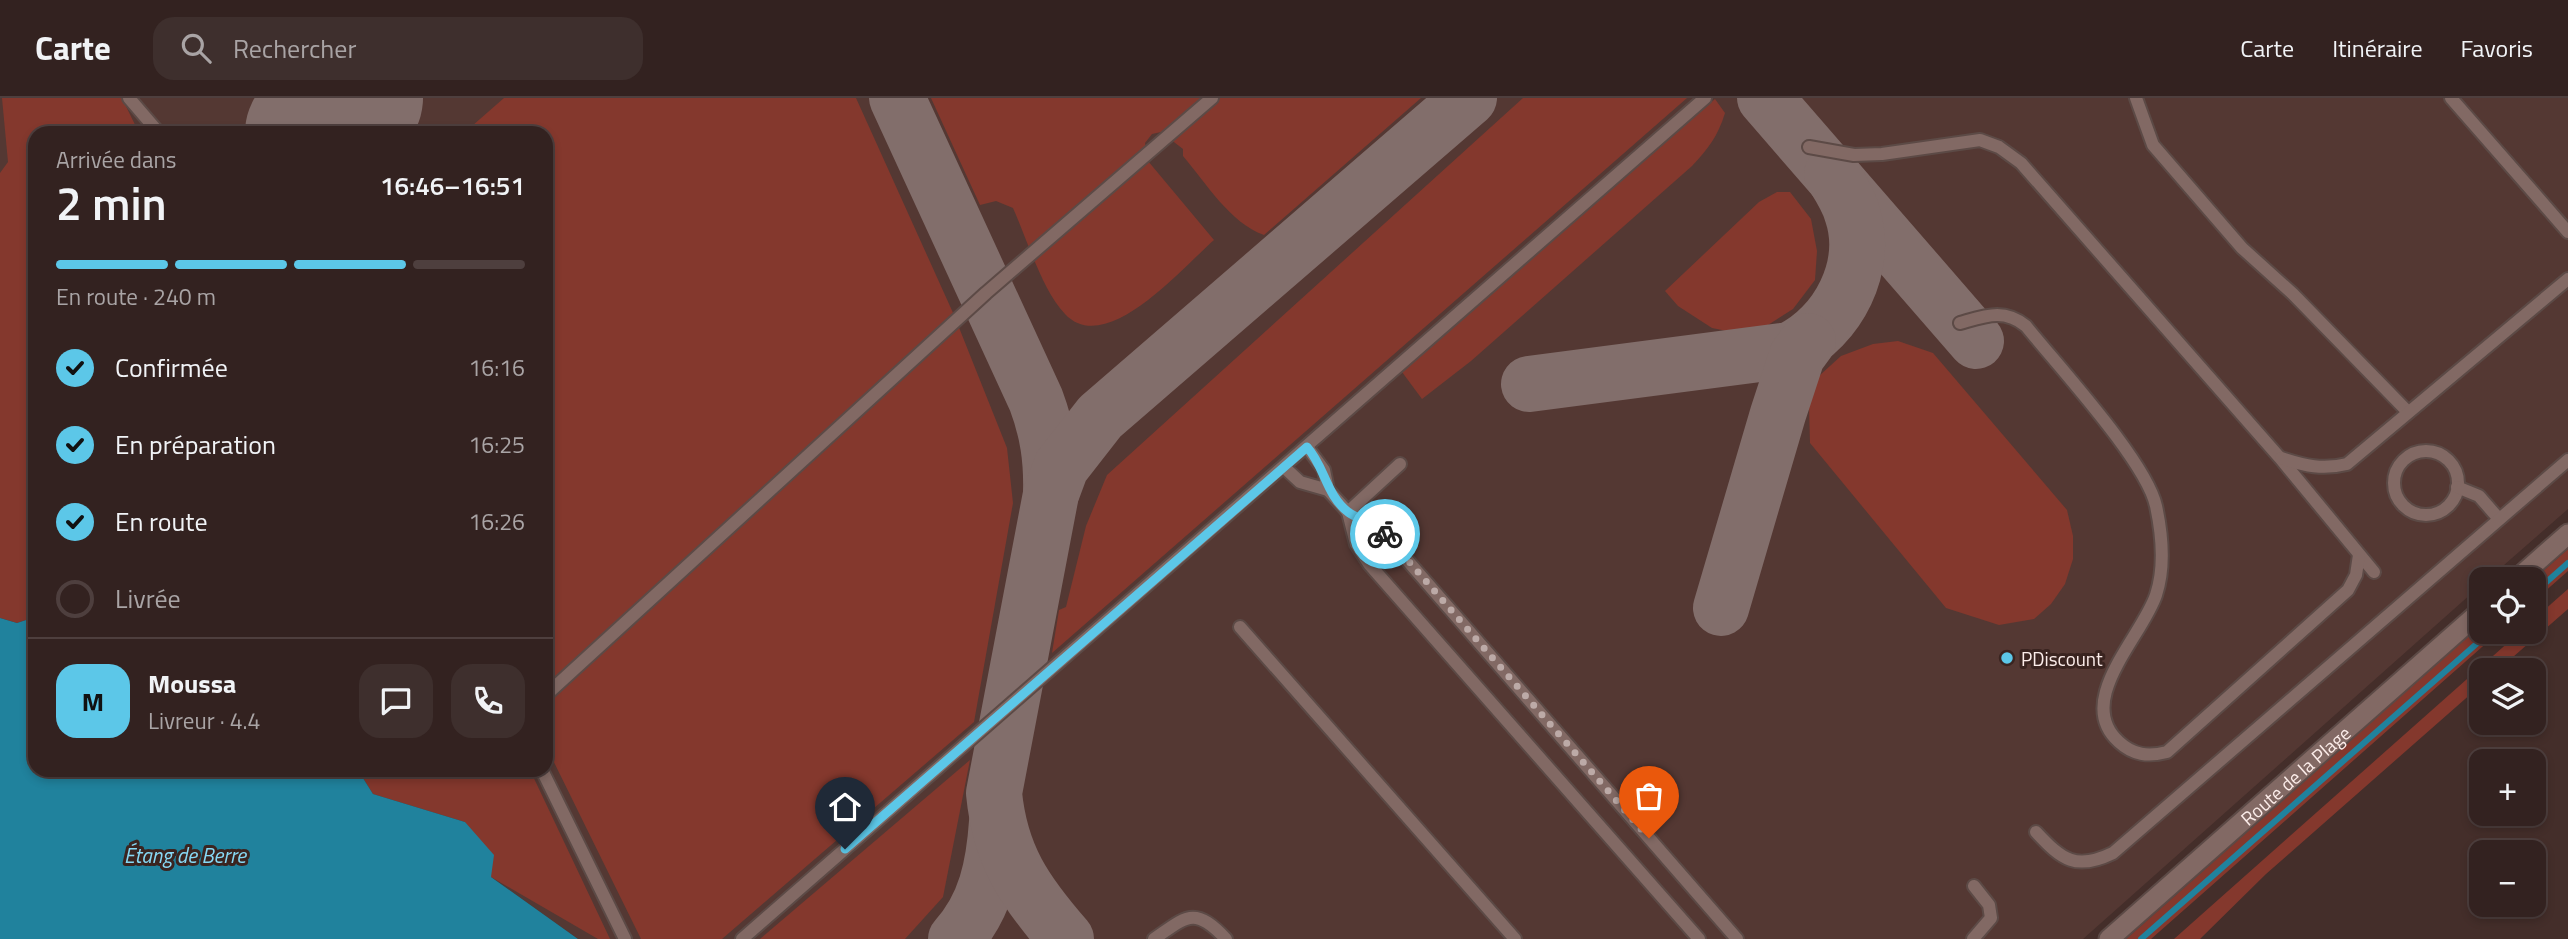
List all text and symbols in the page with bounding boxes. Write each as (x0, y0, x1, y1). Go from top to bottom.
search box (153, 17, 643, 80)
text: Carte (35, 23, 111, 73)
icon: search (177, 29, 215, 67)
text: Rechercher (233, 29, 356, 68)
text: Carte (2240, 30, 2294, 66)
text: Itinéraire (2332, 30, 2423, 66)
text: Favoris (2461, 30, 2533, 66)
text: Arrivée dans (56, 142, 177, 177)
text: 16:46–16:51 (380, 166, 525, 205)
text: 2 min (56, 168, 167, 238)
text: En route · 240 m (56, 279, 216, 314)
text: Confirmée (115, 348, 228, 387)
icon: check (56, 349, 94, 387)
text: 16:16 (468, 350, 525, 385)
text: En préparation (115, 425, 276, 464)
icon: check (56, 426, 94, 464)
text: 16:25 (468, 427, 525, 462)
courier (1350, 499, 1420, 569)
text: En route (115, 502, 208, 541)
icon: check (56, 503, 94, 541)
text: 16:26 (468, 504, 525, 539)
icon: bike (1366, 515, 1404, 553)
map controls (2469, 567, 2546, 917)
button: locate (2469, 567, 2546, 644)
text: Livrée (115, 579, 181, 618)
place label: PDiscount (2021, 644, 2103, 673)
marker: PDiscount (1999, 650, 2015, 666)
button: layers (2469, 658, 2546, 735)
text: Moussa (148, 664, 236, 703)
button: chat (359, 664, 433, 738)
button: phone (451, 664, 525, 738)
text: M (82, 682, 104, 721)
text: Livreur · 4.4 (148, 703, 260, 738)
street label: Route de la Plage (2233, 718, 2357, 832)
button: + (2469, 749, 2546, 826)
pin (1619, 766, 1679, 838)
pin (815, 777, 875, 849)
icon: bag (1630, 777, 1668, 815)
icon: home (826, 788, 864, 826)
water label: Étang de Berre (124, 839, 247, 871)
button: − (2469, 840, 2546, 917)

